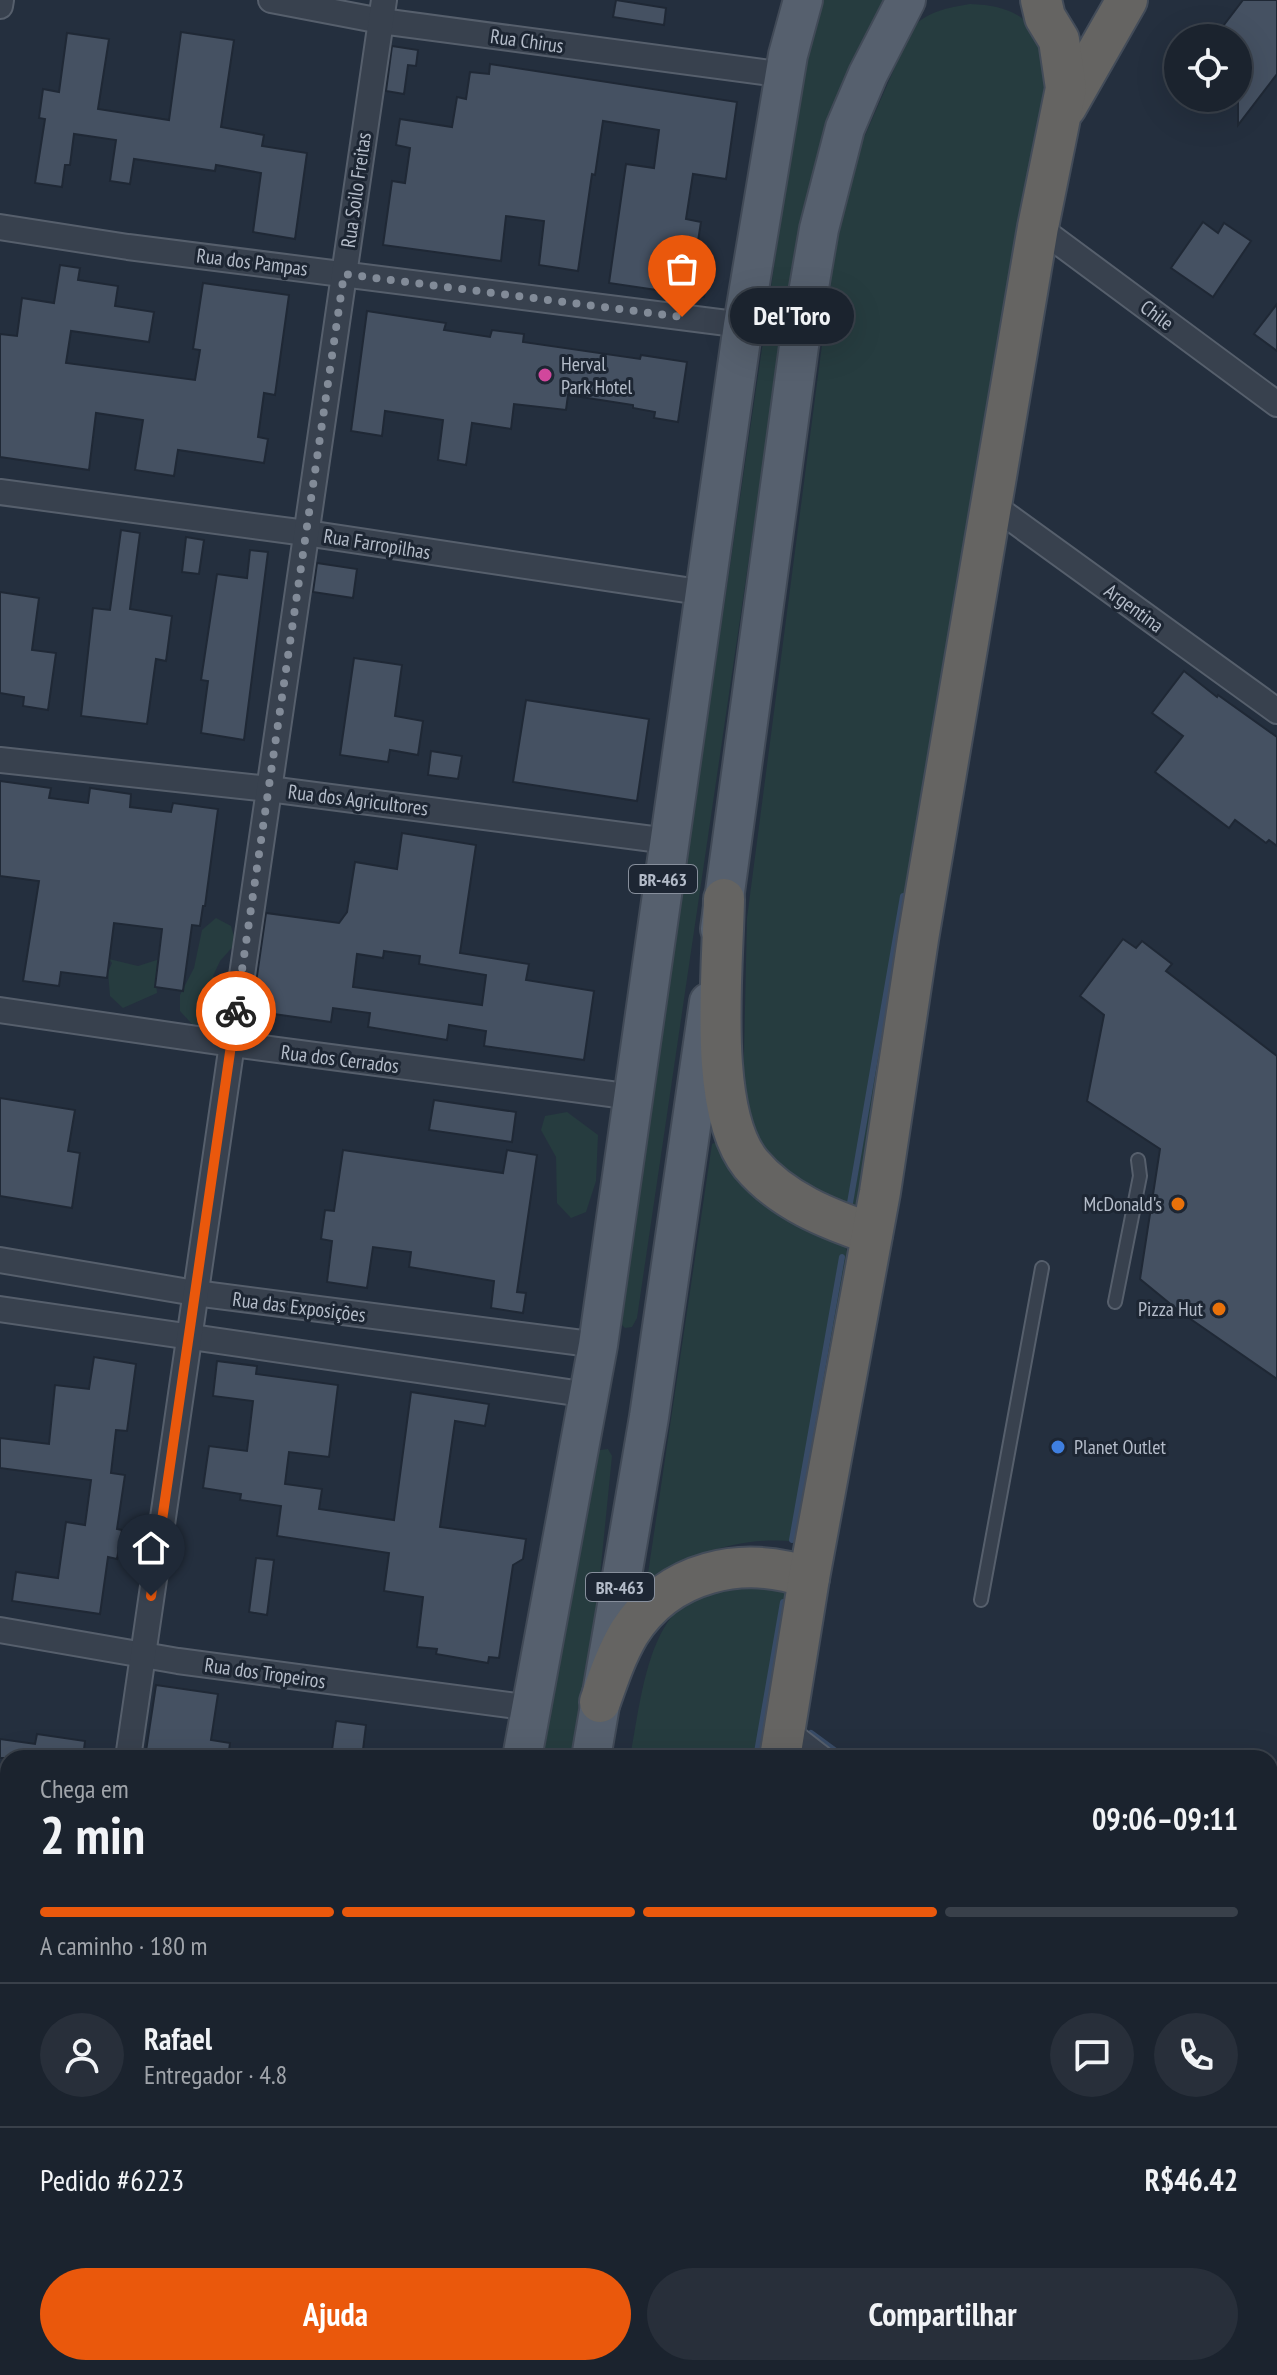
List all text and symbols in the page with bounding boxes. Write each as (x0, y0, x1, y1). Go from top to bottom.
street label: Rua Chirus (489, 23, 566, 59)
map controls (1164, 24, 1252, 112)
button: locate (1164, 24, 1252, 112)
street label: Rua Soilo Freitas (335, 130, 377, 249)
pin (648, 235, 716, 317)
street label: Rua dos Pampas (195, 242, 309, 282)
icon: bag (660, 247, 704, 291)
callout: Del'Toro (730, 289, 854, 345)
street label: Chile (1135, 294, 1179, 336)
text: Del'Toro (753, 299, 831, 332)
place label: Herval Park Hotel (561, 351, 632, 400)
marker: Herval Park Hotel (536, 366, 554, 384)
street label: Rua Farropilhas (322, 523, 432, 565)
street label: Argentina (1099, 578, 1169, 638)
street label: Rua dos Agricultores (286, 779, 430, 822)
road number: BR-463 (629, 865, 697, 893)
courier (196, 971, 276, 1051)
icon: bike (214, 989, 258, 1033)
street label: Rua dos Cerrados (280, 1039, 401, 1079)
place label: McDonald's (1084, 1191, 1162, 1217)
marker: McDonald's (1169, 1195, 1187, 1213)
street label: Rua das Exposições (231, 1286, 367, 1328)
place label: Pizza Hut (1138, 1296, 1203, 1322)
marker: Pizza Hut (1210, 1300, 1228, 1318)
place label: Planet Outlet (1074, 1434, 1167, 1460)
marker: Planet Outlet (1049, 1438, 1067, 1456)
pin (117, 1514, 185, 1596)
icon: home (129, 1526, 173, 1570)
road number: BR-463 (586, 1573, 654, 1601)
street label: Rua dos Tropeiros (203, 1652, 327, 1694)
text: Chega em (40, 1772, 129, 1805)
text: 09:06–09:11 (1092, 1799, 1238, 1838)
text: 2 min (40, 1801, 145, 1868)
text: A caminho · 180 m (40, 1929, 207, 1962)
button: person (40, 2013, 124, 2097)
button: chat (1050, 2013, 1134, 2097)
button: phone (1154, 2013, 1238, 2097)
text: Rafael (144, 2019, 212, 2058)
text: Entregador · 4.8 (144, 2058, 287, 2091)
text: Pedido #6223 (40, 2160, 184, 2199)
text: R$46.42 (1145, 2160, 1238, 2199)
button: Ajuda (40, 2268, 631, 2360)
button: Compartilhar (647, 2268, 1238, 2360)

